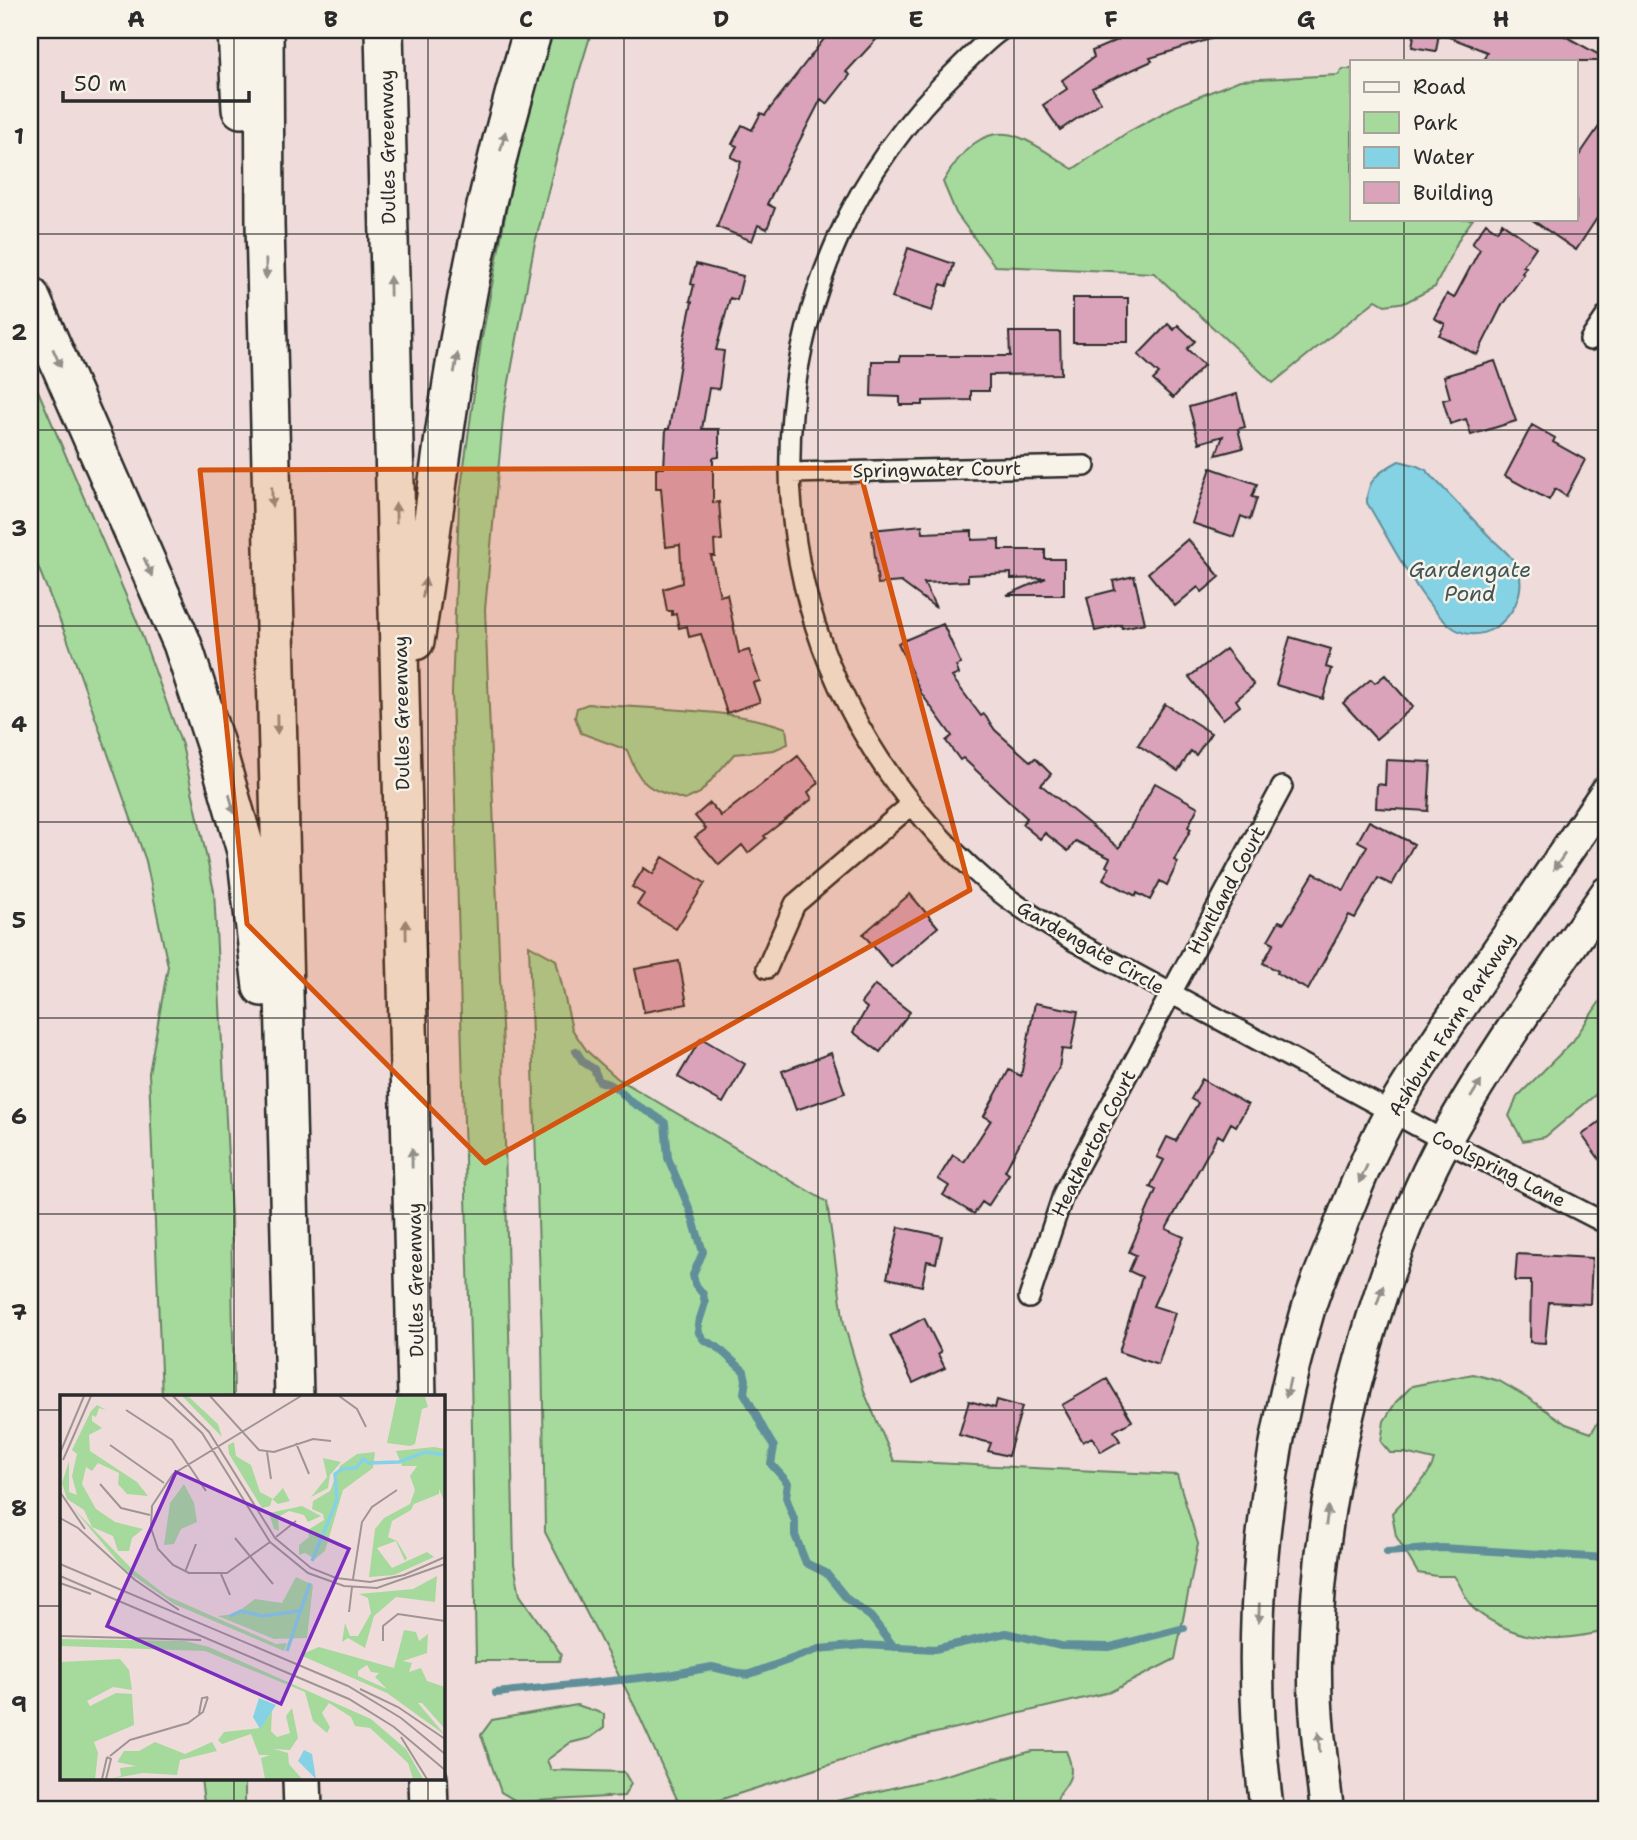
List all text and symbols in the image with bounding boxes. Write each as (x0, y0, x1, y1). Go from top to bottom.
text: A (127, 4, 145, 34)
text: B (324, 4, 338, 34)
text: C (519, 4, 533, 34)
text: D (713, 4, 729, 34)
text: E (908, 4, 924, 34)
text: F (1104, 4, 1118, 34)
text: G (1297, 4, 1316, 34)
text: H (1493, 4, 1509, 34)
scale bar (63, 60, 248, 104)
legend (1350, 60, 1578, 220)
street label: Dulles Greenway (374, 69, 401, 225)
text: 50 m (74, 70, 127, 98)
text: Road (1413, 73, 1466, 101)
text: Park (1413, 109, 1458, 137)
text: 1 (14, 121, 24, 151)
one-way arrow (498, 129, 509, 151)
text: Water (1413, 143, 1475, 171)
text: Building (1413, 179, 1493, 207)
one-way arrow (260, 259, 272, 281)
one-way arrow (384, 274, 396, 296)
text: 2 (11, 317, 27, 347)
one-way arrow (52, 348, 63, 369)
one-way arrow (451, 352, 462, 374)
street label: Springwater Court (853, 456, 1021, 483)
one-way arrow (266, 486, 277, 508)
one-way arrow (390, 502, 401, 524)
text: 3 (11, 513, 27, 543)
water label: Gardengate Pond (1409, 556, 1531, 608)
one-way arrow (142, 557, 154, 577)
one-way arrow (419, 577, 430, 599)
street label: Dulles Greenway (388, 635, 415, 791)
text: 4 (11, 709, 27, 739)
one-way arrow (272, 714, 283, 736)
one-way arrow (228, 794, 238, 815)
street label: Huntland Court (1182, 822, 1271, 959)
one-way arrow (1552, 853, 1566, 871)
street label: Gardengate Circle (1013, 895, 1169, 1000)
text: 5 (12, 905, 26, 935)
one-way arrow (400, 919, 412, 941)
street label: Ashburn Farm Parkway (1382, 927, 1520, 1121)
street label: Heatherton Court (1046, 1065, 1141, 1221)
one-way arrow (1470, 1080, 1483, 1099)
text: 6 (11, 1101, 27, 1131)
street label: Coolspring Lane (1428, 1124, 1570, 1213)
one-way arrow (406, 1146, 417, 1168)
one-way arrow (1357, 1164, 1369, 1184)
street label: Dulles Greenway (402, 1202, 429, 1358)
one-way arrow (1375, 1284, 1386, 1305)
text: 7 (11, 1297, 27, 1327)
one-way arrow (1282, 1377, 1293, 1399)
inset map (60, 1395, 444, 1780)
text: 8 (11, 1493, 27, 1523)
one-way arrow (1321, 1504, 1332, 1526)
one-way arrow (1253, 1603, 1264, 1625)
text: 9 (11, 1689, 27, 1719)
one-way arrow (1314, 1731, 1325, 1753)

